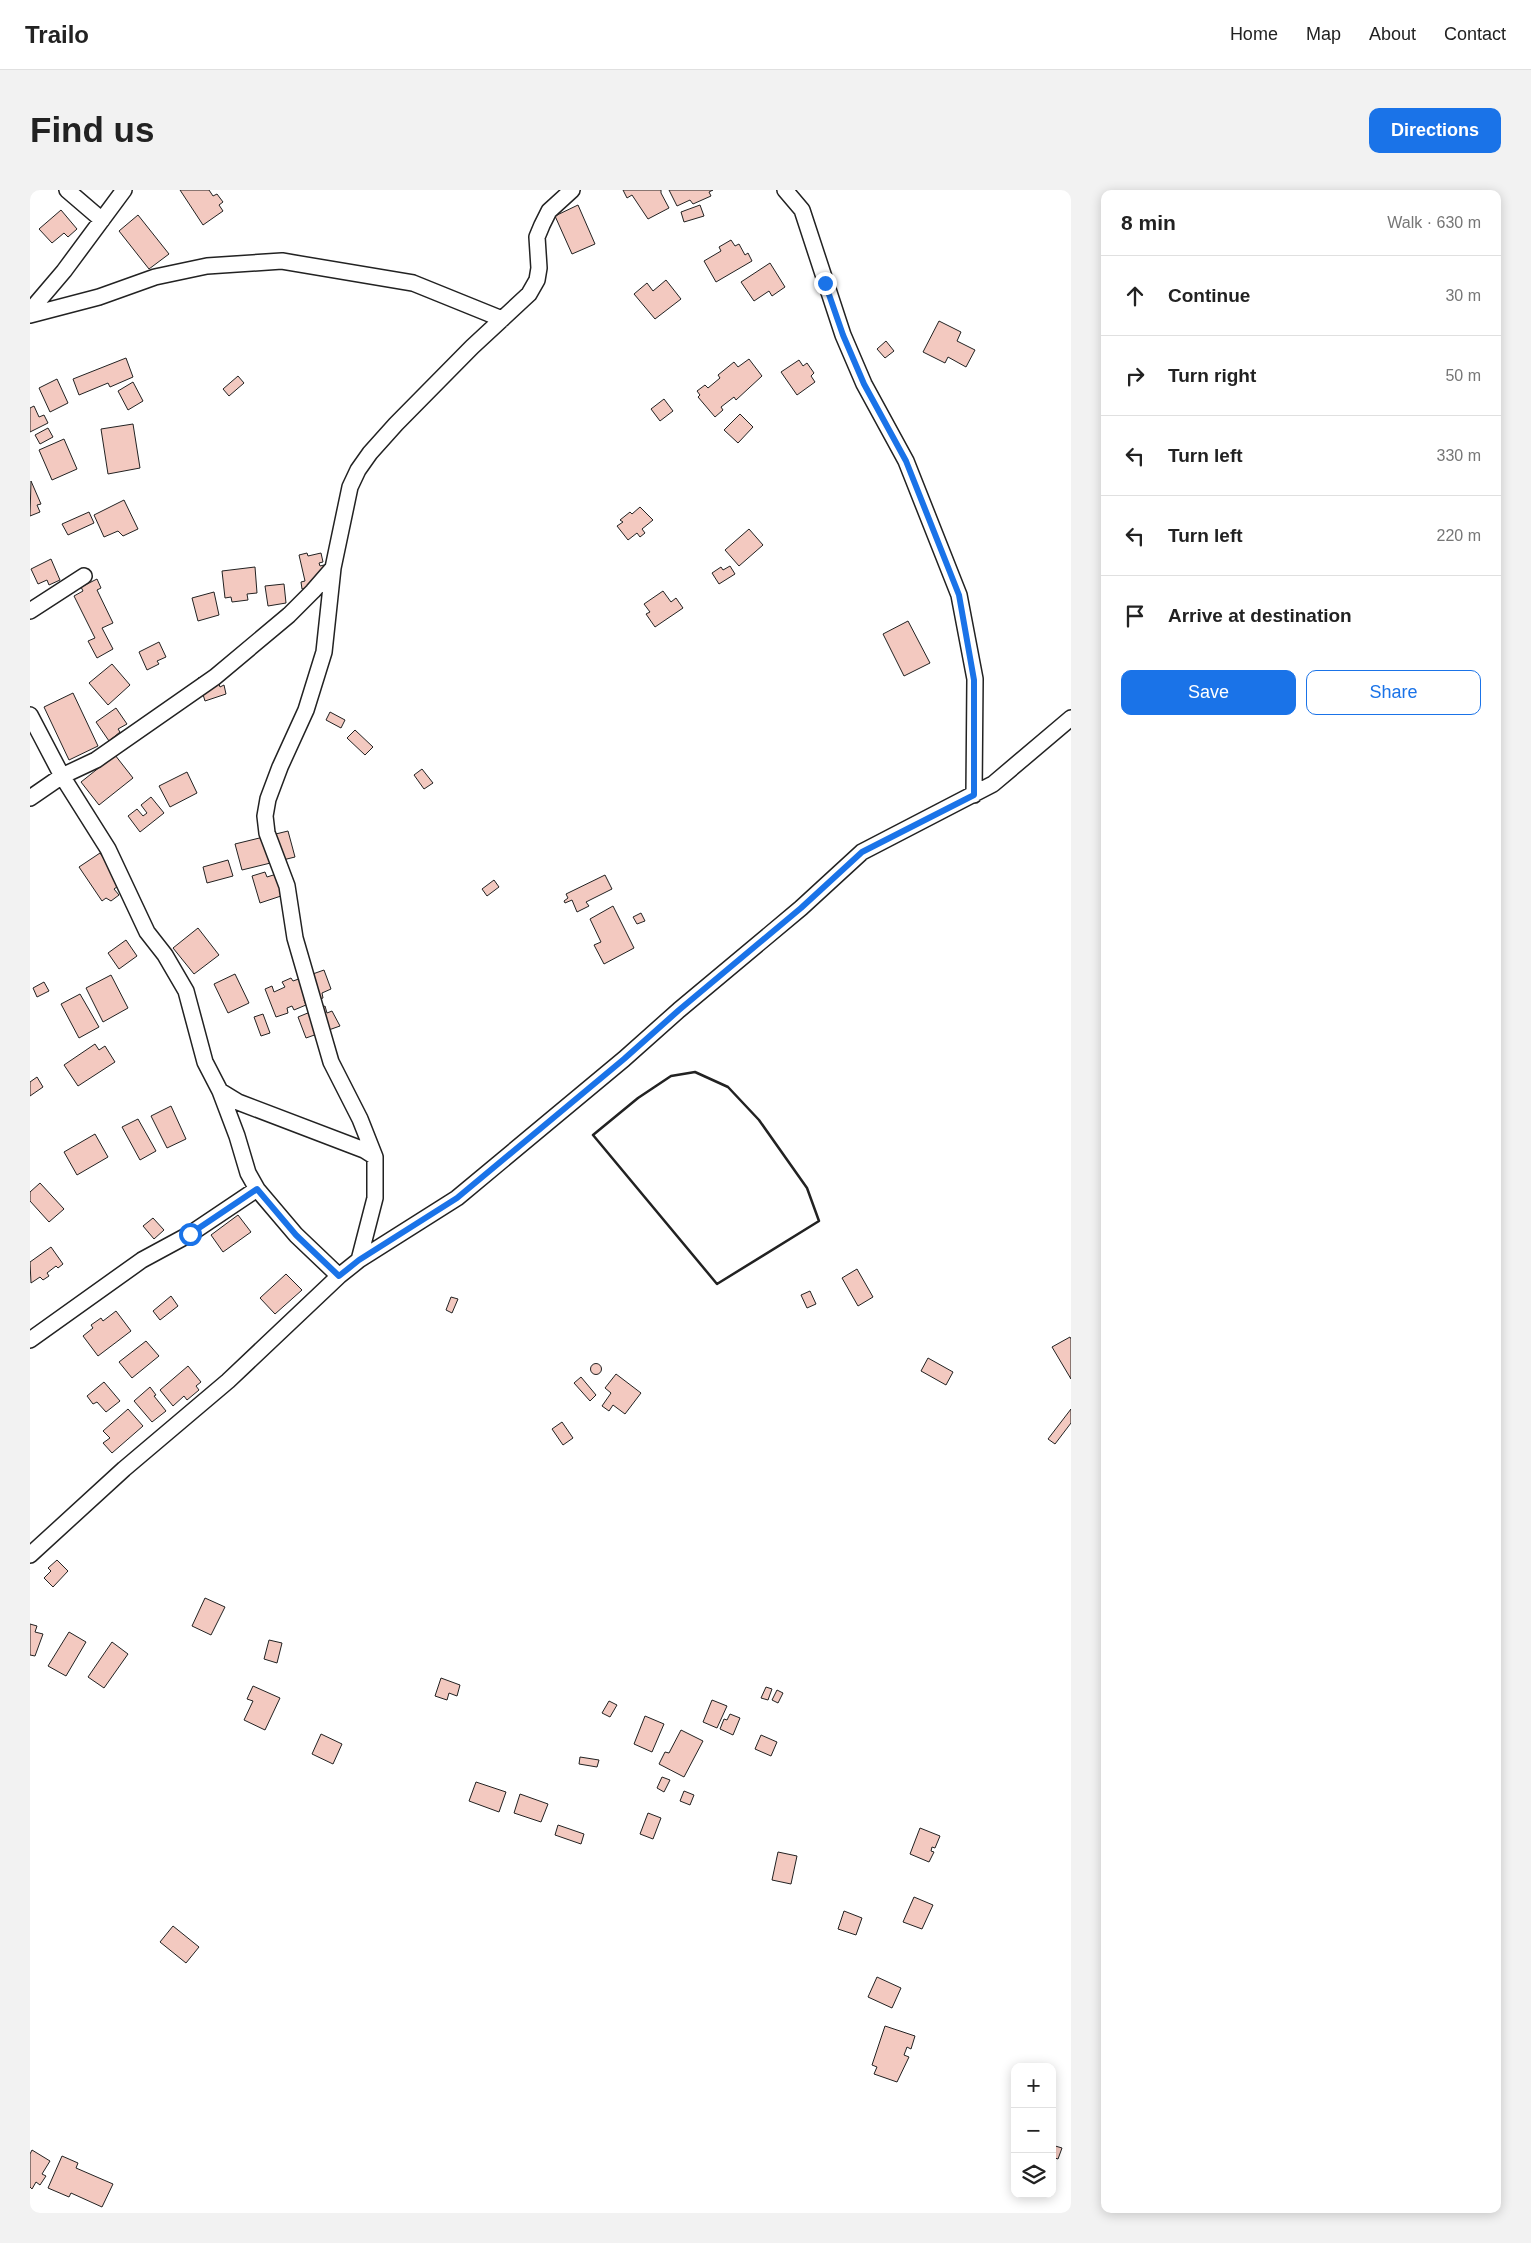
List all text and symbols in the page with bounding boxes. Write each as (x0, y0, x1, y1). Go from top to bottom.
text: Trailo (25, 21, 89, 48)
text: Home (1230, 24, 1278, 44)
text: Map (1306, 24, 1341, 44)
text: About (1369, 24, 1416, 44)
text: Contact (1444, 24, 1506, 44)
button: Directions (1369, 108, 1501, 153)
text: Find us (30, 110, 154, 149)
text: 8 min (1121, 211, 1176, 234)
text: Walk · 630 m (1387, 214, 1481, 231)
route end (814, 272, 837, 295)
icon: ahead (1121, 282, 1149, 310)
text: Continue (1168, 285, 1250, 306)
text: 30 m (1445, 287, 1481, 304)
icon: right (1121, 362, 1149, 390)
text: Turn right (1168, 365, 1256, 386)
text: 50 m (1445, 367, 1481, 384)
icon: left (1121, 442, 1149, 470)
text: Turn left (1168, 445, 1243, 466)
text: 330 m (1437, 447, 1481, 464)
icon: left (1121, 522, 1149, 550)
text: Turn left (1168, 525, 1243, 546)
text: 220 m (1437, 527, 1481, 544)
icon: arrive (1121, 602, 1149, 630)
text: Arrive at destination (1168, 605, 1352, 626)
button: Save (1121, 670, 1296, 715)
button: Share (1306, 670, 1481, 715)
route start (179, 1223, 202, 1246)
map controls (1011, 2063, 1056, 2198)
button: + (1011, 2063, 1056, 2108)
button: − (1011, 2108, 1056, 2153)
button: layers (1011, 2153, 1056, 2198)

